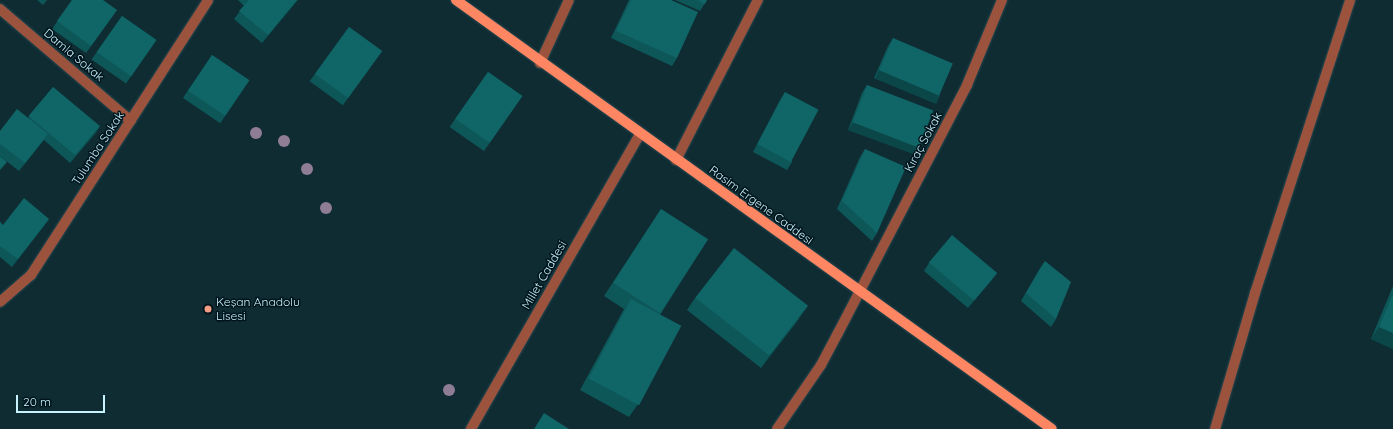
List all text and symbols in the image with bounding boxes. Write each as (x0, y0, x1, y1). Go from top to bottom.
street label: Damla Sokak (41, 26, 107, 84)
street label: Tulumba Sokak (69, 108, 127, 188)
street label: Kıraç Sokak (901, 109, 945, 175)
street label: Rasim Ergene Caddesi (706, 163, 816, 247)
street label: Millet Caddesi (519, 238, 569, 312)
place label: Keşan Anadolu Lisesi (216, 295, 300, 323)
marker: Keşan Anadolu Lisesi (203, 304, 213, 314)
scale bar (18, 387, 107, 413)
text: 20 m (23, 394, 51, 409)

